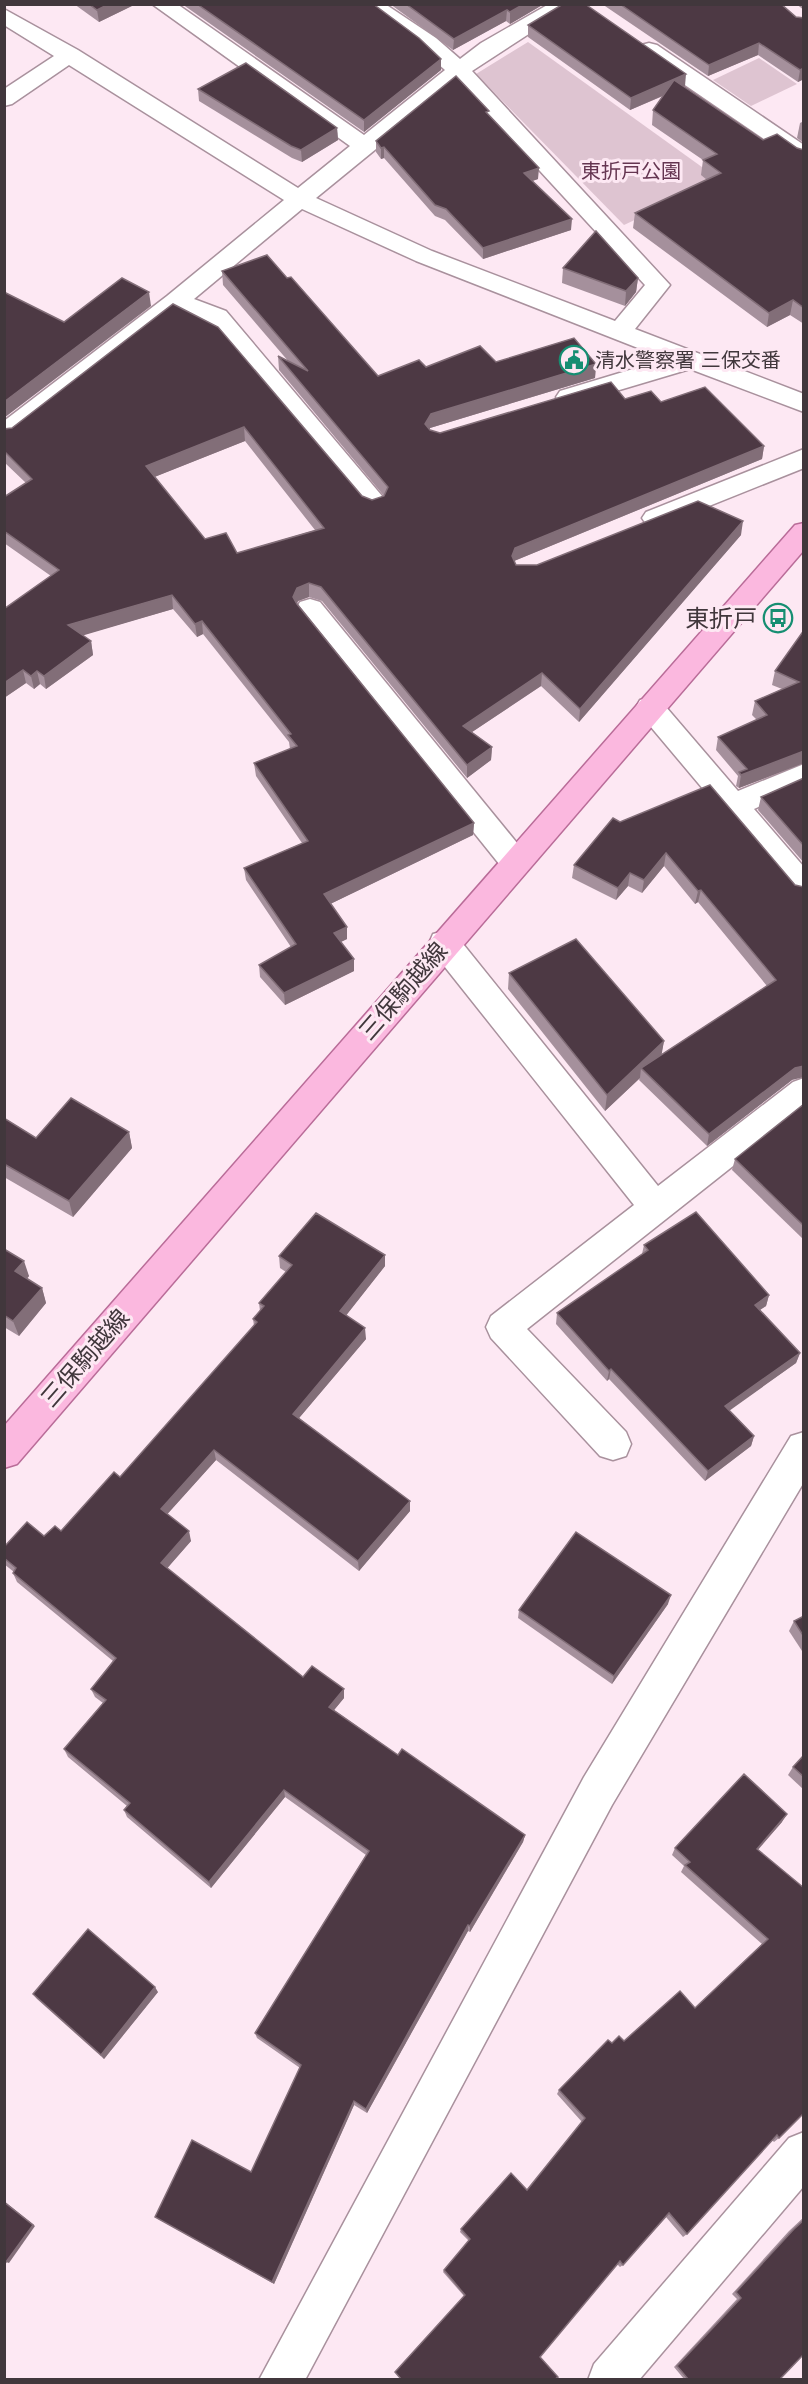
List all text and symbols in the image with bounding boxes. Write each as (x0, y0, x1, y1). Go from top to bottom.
park label: 東折戸公園 (581, 157, 681, 186)
public building icon: 清水警察署 三保交番 (558, 344, 590, 376)
place label: 清水警察署 三保交番 (595, 346, 781, 375)
place label: 東折戸 (685, 601, 757, 636)
bus stop icon: 東折戸 (762, 602, 794, 634)
street label: 三保駒越線 (350, 934, 456, 1048)
street label: 三保駒越線 (32, 1301, 138, 1415)

